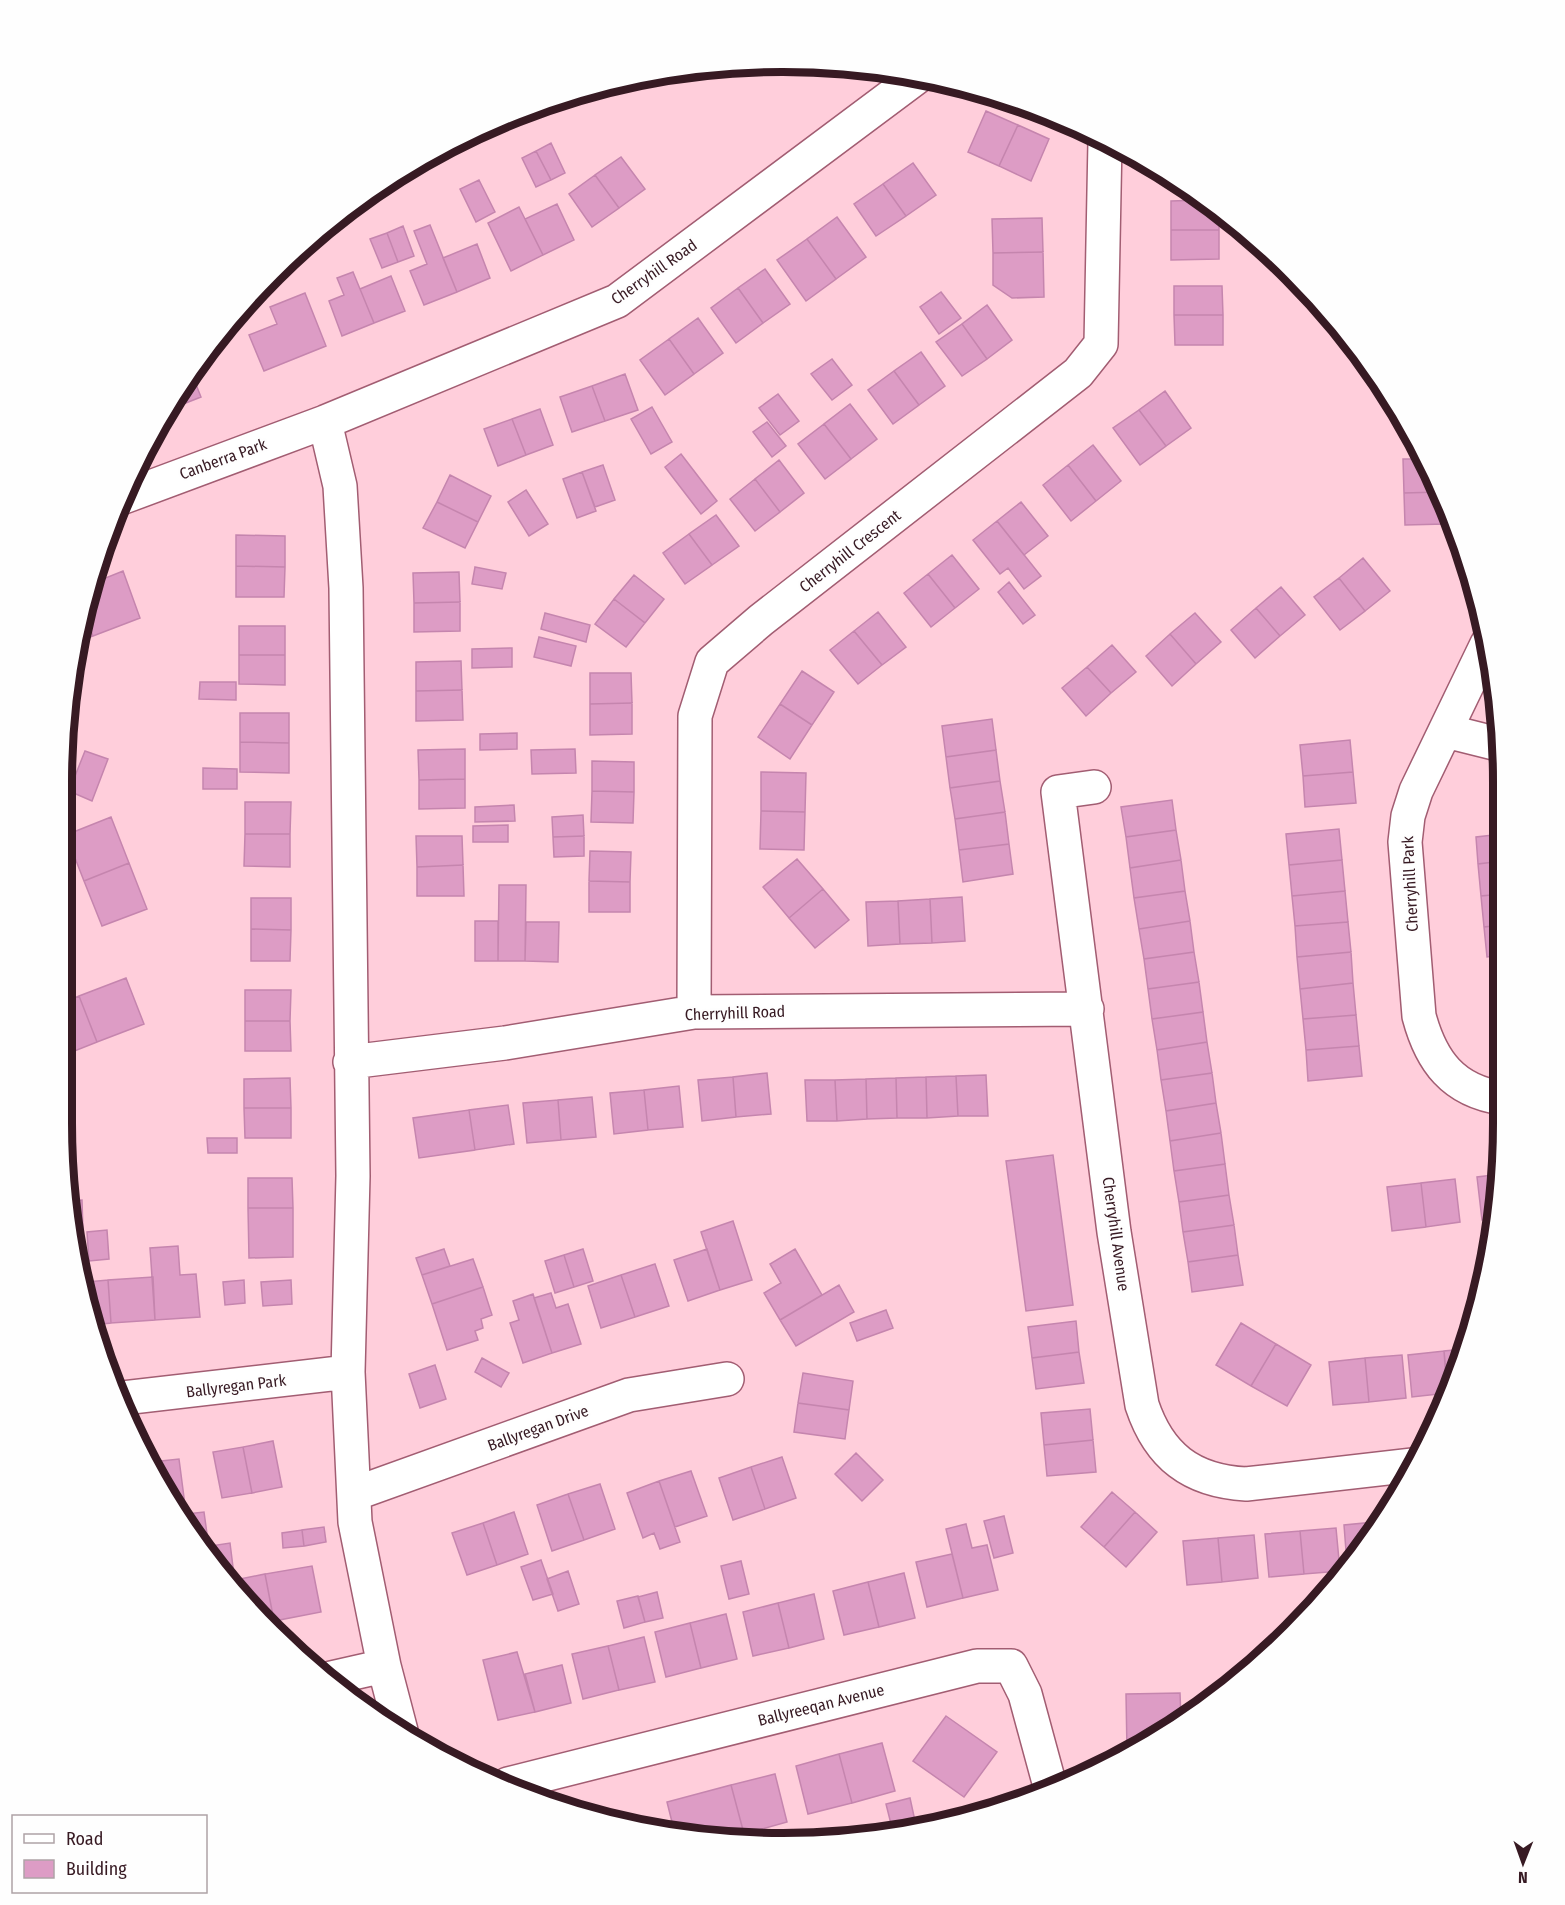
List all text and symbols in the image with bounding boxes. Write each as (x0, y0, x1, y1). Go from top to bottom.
street label: Cherryhill Road (607, 235, 701, 309)
street label: Canberra Park (177, 434, 270, 484)
street label: Cherryhill Crescent (796, 505, 905, 596)
street label: Cherryhill Park (1398, 835, 1422, 932)
street label: Cherryhill Road (684, 1002, 786, 1024)
street label: Cherryhill Avenue (1099, 1176, 1133, 1293)
street label: Ballyregan Park (185, 1370, 288, 1402)
street label: Ballyregan Drive (485, 1401, 591, 1455)
street label: Ballyreeqan Avenue (756, 1680, 886, 1730)
legend (12, 1815, 207, 1893)
text: Road (66, 1828, 103, 1850)
north arrow (1493, 1833, 1553, 1893)
text: Building (66, 1858, 127, 1880)
text: N (1518, 1868, 1528, 1887)

